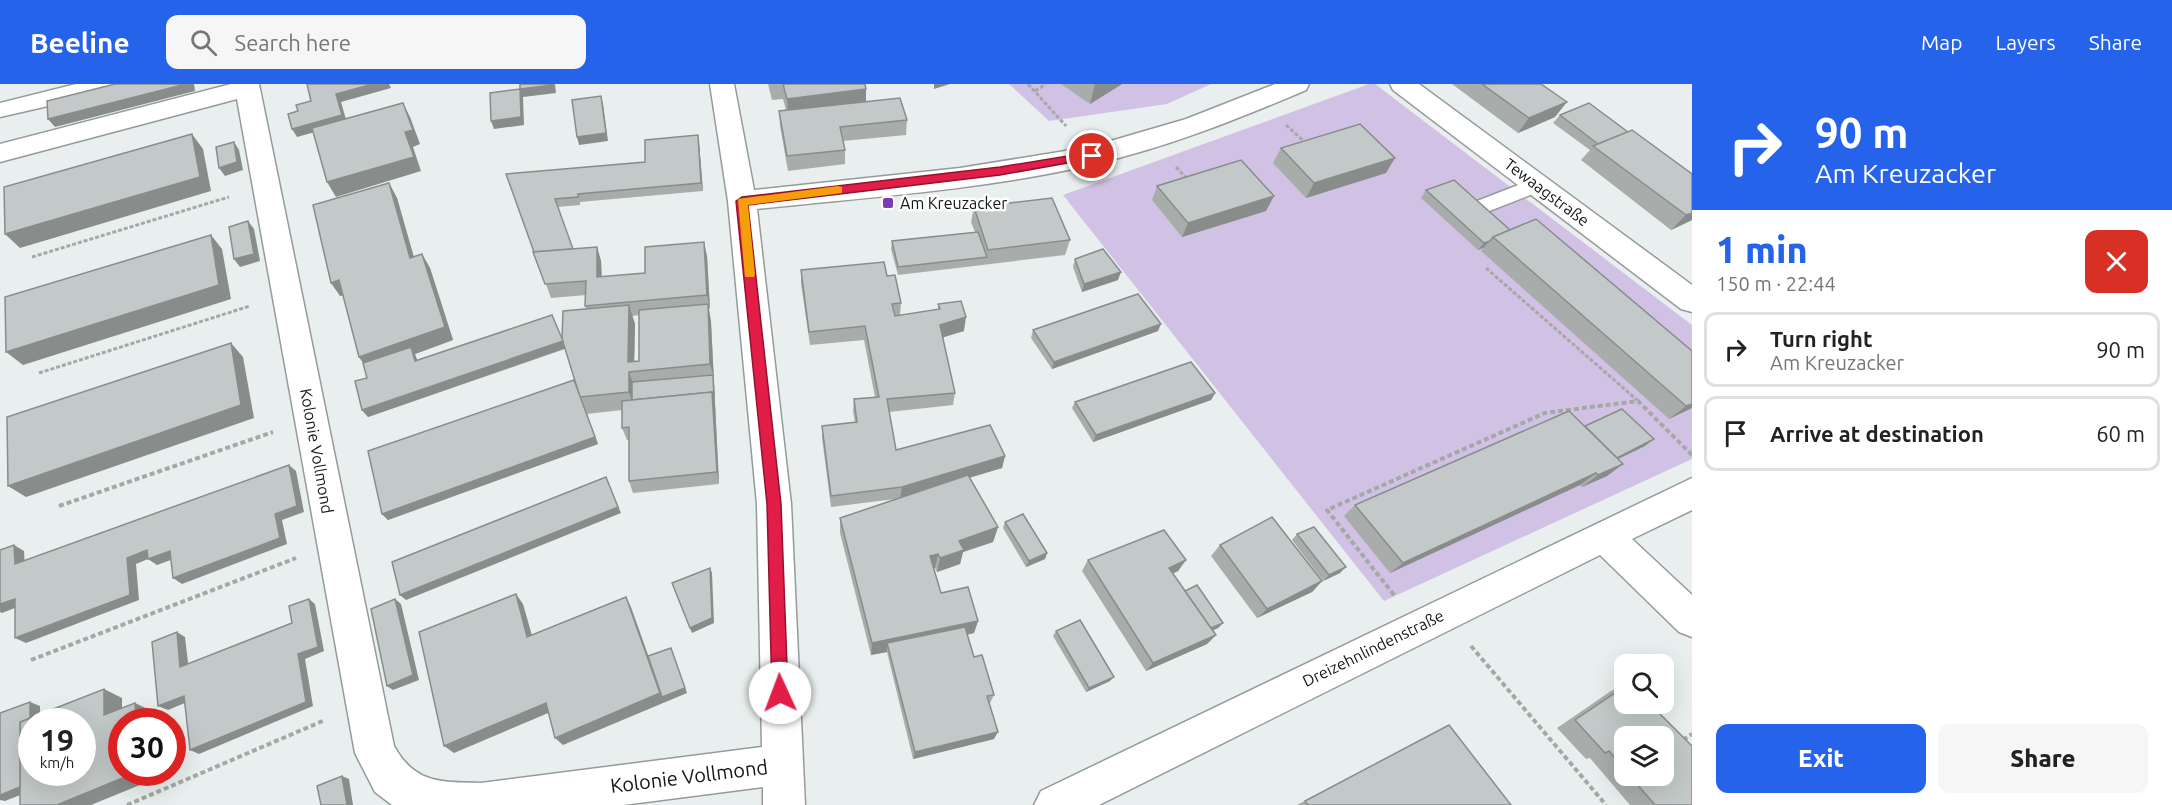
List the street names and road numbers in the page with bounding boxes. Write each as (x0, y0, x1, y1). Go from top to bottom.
street label: Tewaagstraße (1501, 154, 1593, 230)
street label: Kolonie Vollmond (297, 387, 337, 515)
street label: Dreizehnlindenstraße (1299, 606, 1447, 690)
street label: Kolonie Vollmond (609, 755, 769, 797)

